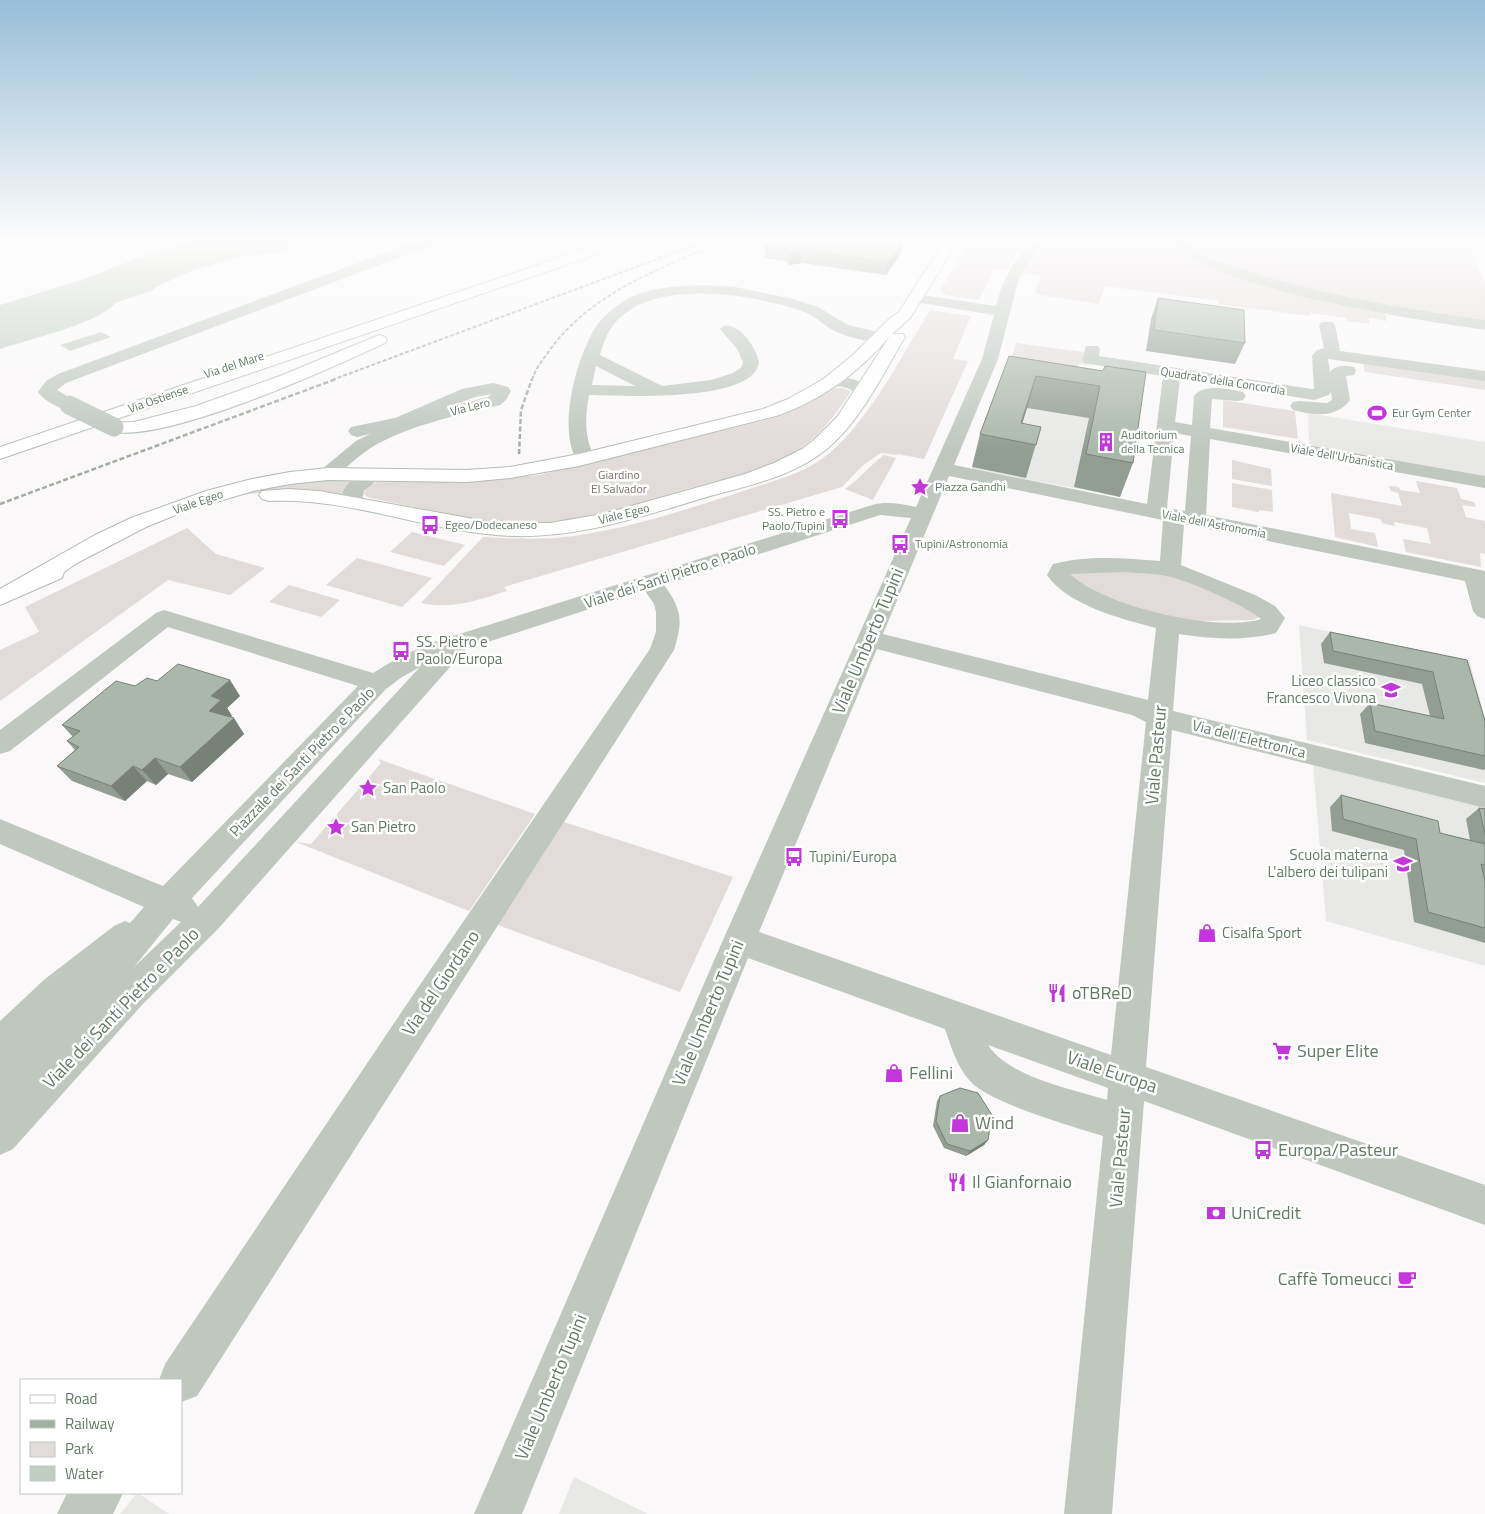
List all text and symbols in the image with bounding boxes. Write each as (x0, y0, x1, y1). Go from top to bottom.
street label: Via del Mare (201, 346, 266, 383)
street label: Quadrato della Concordia (1159, 361, 1287, 400)
street label: Via Ostiense (125, 379, 191, 418)
street label: Via Lero (448, 392, 492, 421)
sports icon: Eur Gym Center (1366, 402, 1388, 424)
place label: Eur Gym Center (1392, 403, 1471, 422)
place label: Auditorium della Tecnica (1121, 425, 1184, 458)
building icon: Auditorium della Tecnica (1095, 431, 1117, 453)
street label: Viale dell'Urbanistica (1289, 438, 1395, 475)
park label: Giardino El Salvador (591, 465, 647, 498)
place icon: Piazza Gandhi (909, 476, 931, 498)
place label: Piazza Gandhi (935, 477, 1006, 496)
street label: Viale Egeo (170, 484, 226, 519)
street label: Viale Egeo (596, 498, 651, 529)
place label: SS. Pietro e Paolo/Tupini (762, 502, 825, 535)
street label: Viale dell'Astronomia (1160, 504, 1268, 543)
bus stop icon: SS. Pietro e Paolo/Tupini (829, 508, 851, 530)
bus stop icon: Egeo/Dodecaneso (419, 514, 441, 536)
place label: Egeo/Dodecaneso (445, 515, 537, 534)
bus stop icon: Tupini/Astronomia (889, 533, 911, 555)
place label: Tupini/Astronomia (915, 534, 1008, 553)
street label: Viale dei Santi Pietro e Paolo (581, 537, 759, 614)
street label: Viale Umberto Tupini (825, 564, 911, 718)
place label: SS. Pietro e Paolo/Europa (416, 630, 503, 670)
bus stop icon: SS. Pietro e Paolo/Europa (390, 640, 412, 662)
place label: Liceo classico Francesco Vivona (1266, 669, 1376, 709)
school or university icon: Liceo classico Francesco Vivona (1380, 679, 1402, 701)
street label: Piazzale dei Santi Pietro e Paolo (224, 681, 380, 842)
street label: Viale Pasteur (1138, 704, 1173, 806)
street label: Via dell'Elettronica (1190, 713, 1309, 764)
place label: San Paolo (383, 776, 446, 799)
place icon: San Paolo (357, 777, 379, 799)
place label: San Pietro (351, 815, 416, 838)
place icon: San Pietro (325, 816, 347, 838)
place label: Scuola materna L'albero dei tulipani (1268, 843, 1388, 883)
place label: Tupini/Europa (809, 845, 897, 868)
bus stop icon: Tupini/Europa (783, 846, 805, 868)
school or university icon: Scuola materna L'albero dei tulipani (1392, 853, 1414, 875)
street label: Viale dei Santi Pietro e Paolo (36, 921, 205, 1094)
place label: Cisalfa Sport (1222, 921, 1302, 944)
shop icon: Cisalfa Sport (1196, 922, 1218, 944)
street label: Via del Giordano (395, 924, 486, 1041)
street label: Viale Umberto Tupini (665, 936, 751, 1090)
place label: oTBReD (1072, 979, 1132, 1006)
restaurant icon: oTBReD (1046, 982, 1068, 1004)
place label: Super Elite (1297, 1037, 1379, 1064)
supermarket icon: Super Elite (1271, 1040, 1293, 1062)
street label: Viale Europa (1063, 1043, 1161, 1100)
place label: Fellini (909, 1059, 953, 1086)
shop icon: Fellini (883, 1062, 905, 1084)
street label: Viale Pasteur (1102, 1107, 1137, 1209)
place label: Wind (975, 1109, 1014, 1136)
shop icon: Wind (949, 1112, 971, 1134)
place label: Europa/Pasteur (1278, 1136, 1398, 1163)
bus stop icon: Europa/Pasteur (1252, 1139, 1274, 1161)
place label: Il Gianfornaio (972, 1168, 1072, 1195)
restaurant icon: Il Gianfornaio (946, 1171, 968, 1193)
place label: UniCredit (1231, 1199, 1302, 1226)
bank icon: UniCredit (1205, 1202, 1227, 1224)
place label: Caffè Tomeucci (1278, 1265, 1392, 1292)
cafe icon: Caffè Tomeucci (1396, 1268, 1418, 1290)
street label: Viale Umberto Tupini (508, 1310, 594, 1464)
legend (20, 1379, 182, 1494)
text: Road (65, 1387, 97, 1410)
text: Railway (65, 1412, 115, 1435)
text: Park (65, 1437, 94, 1460)
text: Water (65, 1462, 104, 1485)

